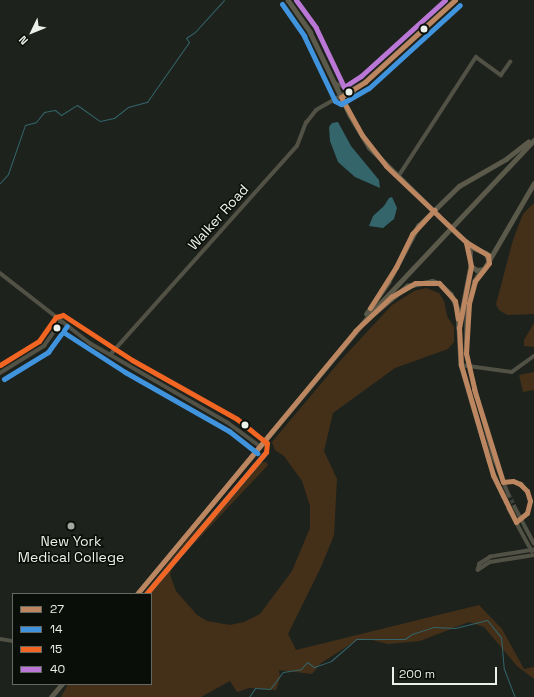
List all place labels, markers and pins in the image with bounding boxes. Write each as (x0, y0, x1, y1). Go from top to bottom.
unlabelled marker (419, 24, 429, 34)
unlabelled marker (344, 87, 354, 97)
unlabelled marker (52, 323, 62, 333)
unlabelled marker (240, 420, 250, 430)
marker: New York Medical College (66, 521, 76, 531)
place label: New York Medical College (18, 533, 124, 566)

